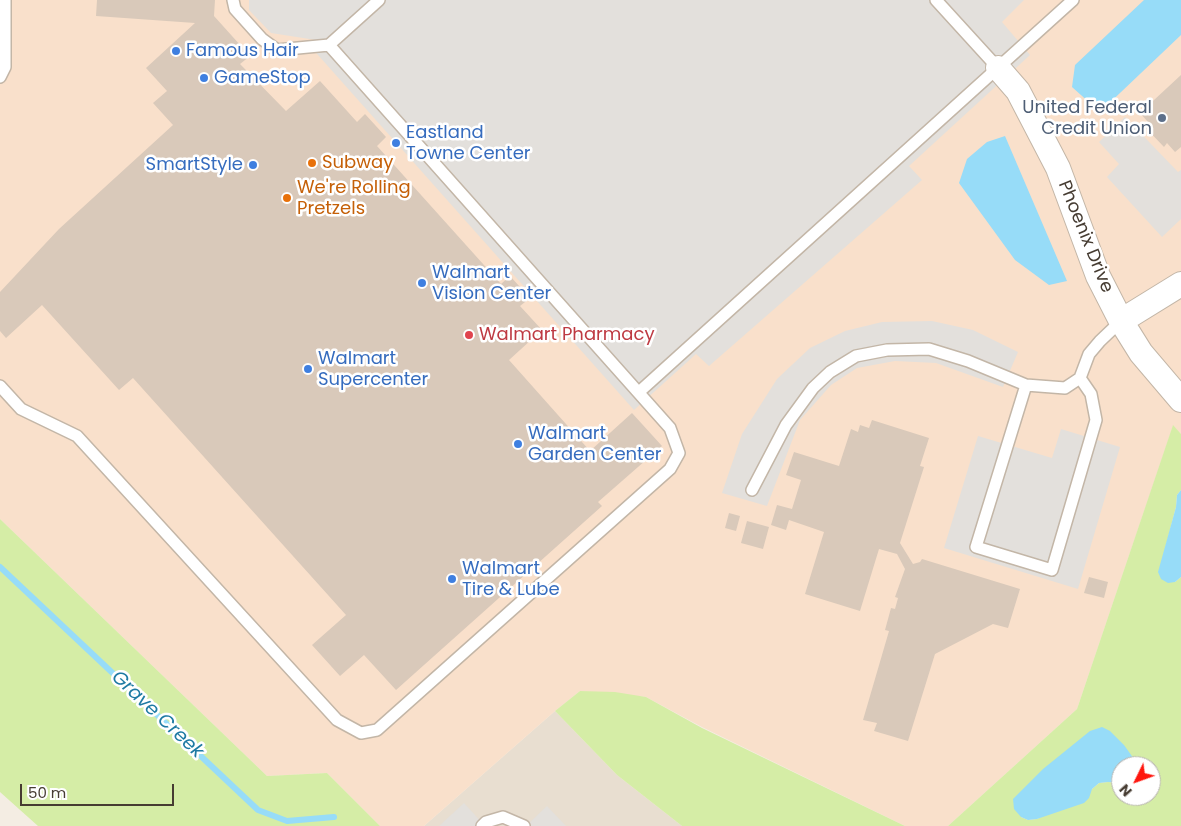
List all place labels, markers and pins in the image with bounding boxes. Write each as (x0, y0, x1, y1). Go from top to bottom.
place label: Famous Hair (186, 40, 299, 62)
marker: Famous Hair (170, 45, 182, 57)
place label: GameStop (214, 67, 311, 89)
marker: GameStop (198, 72, 210, 84)
place label: United Federal Credit Union (1022, 97, 1152, 140)
marker: United Federal Credit Union (1156, 112, 1168, 124)
place label: Eastland Towne Center (406, 122, 531, 164)
marker: Eastland Towne Center (390, 137, 402, 149)
place label: Subway (322, 152, 393, 174)
place label: SmartStyle (146, 154, 243, 176)
marker: Subway (306, 157, 318, 169)
marker: SmartStyle (247, 159, 259, 171)
place label: We're Rolling Pretzels (297, 177, 411, 220)
marker: We're Rolling Pretzels (281, 192, 293, 204)
place label: Walmart Vision Center (432, 262, 551, 304)
marker: Walmart Vision Center (416, 277, 428, 289)
place label: Walmart Pharmacy (479, 324, 655, 346)
marker: Walmart Pharmacy (463, 329, 475, 341)
place label: Walmart Supercenter (318, 348, 428, 390)
marker: Walmart Supercenter (302, 363, 314, 375)
place label: Walmart Garden Center (528, 423, 662, 466)
marker: Walmart Garden Center (512, 438, 524, 450)
place label: Walmart Tire & Lube (462, 558, 560, 600)
marker: Walmart Tire & Lube (446, 573, 458, 585)

